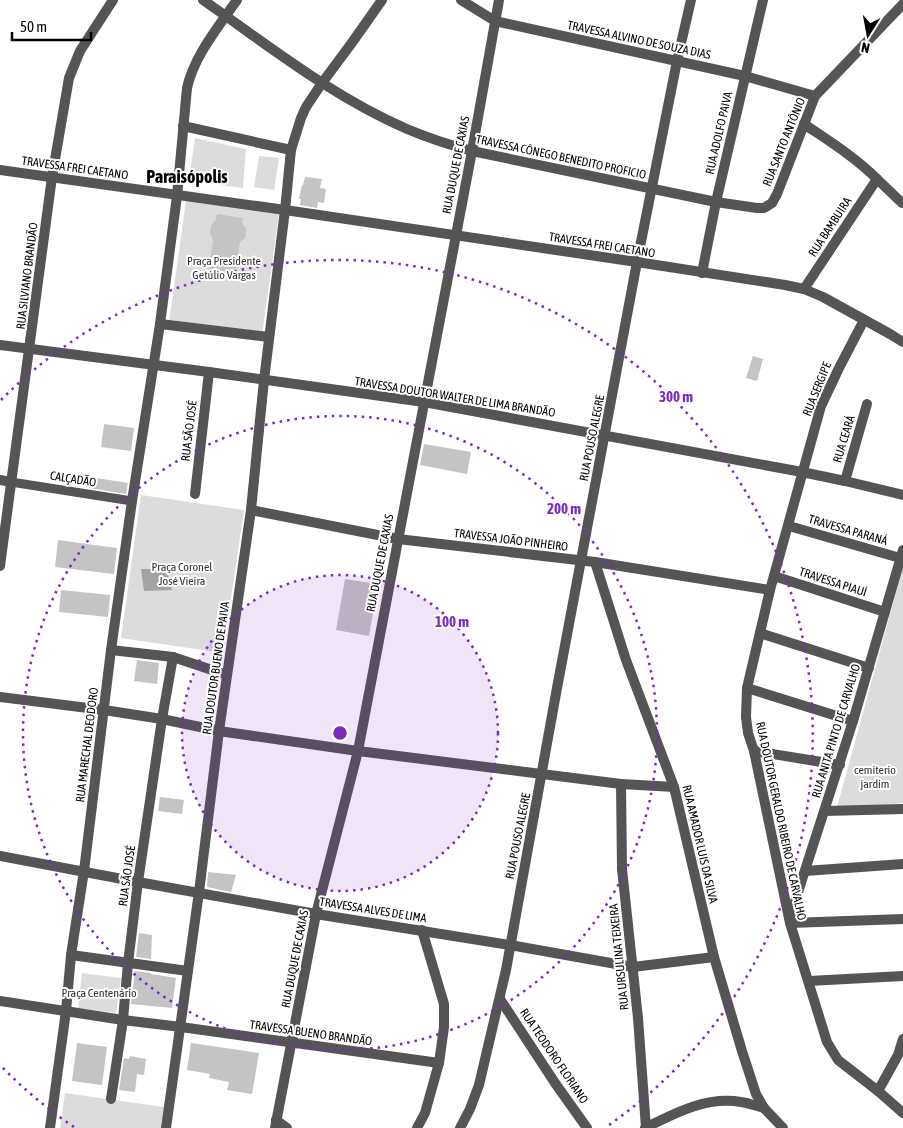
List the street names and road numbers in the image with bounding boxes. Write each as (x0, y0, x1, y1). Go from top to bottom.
street label: TRAVESSA ALVINO DE SOUZA DIAS (566, 18, 712, 62)
street label: RUA ADOLFO PAIVA (703, 90, 735, 176)
street label: RUA SANTO ANTÔNIO (760, 96, 808, 188)
street label: RUA DUQUE DE CAXIAS (440, 115, 472, 215)
street label: TRAVESSA CÔNEGO BENEDITO PROFICIO (475, 132, 647, 182)
street label: TRAVESSA FREI CAETANO (21, 154, 129, 182)
street label: RUA BAMBUIRA (806, 195, 854, 259)
street label: RUA SILVIANO BRANDÃO (14, 222, 40, 330)
street label: TRAVESSA FREI CAETANO (548, 230, 656, 260)
street label: RUA SERGIPE (800, 360, 834, 418)
street label: TRAVESSA DOUTOR WALTER DE LIMA BRANDÃO (354, 374, 556, 420)
street label: RUA POUSO ALEGRE (577, 394, 607, 482)
street label: RUA SÃO JOSÉ (178, 400, 200, 462)
street label: RUA CEARÁ (830, 413, 858, 464)
street label: CALÇADÃO (49, 468, 97, 490)
street label: TRAVESSA PARANÁ (807, 512, 889, 548)
street label: RUA DUQUE DE CAXIAS (364, 513, 396, 613)
street label: TRAVESSA JOÃO PINHEIRO (453, 526, 569, 554)
street label: TRAVESSA PIAUÍ (797, 564, 869, 600)
street label: RUA DOUTOR BUENO DE PAIVA (200, 601, 232, 735)
street label: RUA ANITA PINTO DE CARVALHO (809, 662, 863, 800)
street label: RUA MARECHAL DEODORO (73, 687, 101, 803)
street label: RUA DOUTOR GERALDO RIBEIRO DE CARVALHO (753, 720, 809, 922)
street label: RUA AMADOR LUIS DA SILVA (680, 783, 720, 905)
street label: RUA POUSO ALEGRE (503, 792, 533, 880)
street label: RUA SÃO JOSÉ (116, 845, 138, 907)
street label: TRAVESSA ALVES DE LIMA (318, 895, 428, 925)
street label: RUA URSULINA TEIXEIRA (606, 903, 632, 1011)
street label: RUA DUQUE DE CAXIAS (279, 909, 311, 1009)
street label: RUA TEODORO FLORIANO (517, 1006, 591, 1106)
street label: TRAVESSA BUENO BRANDÃO (249, 1017, 373, 1049)

